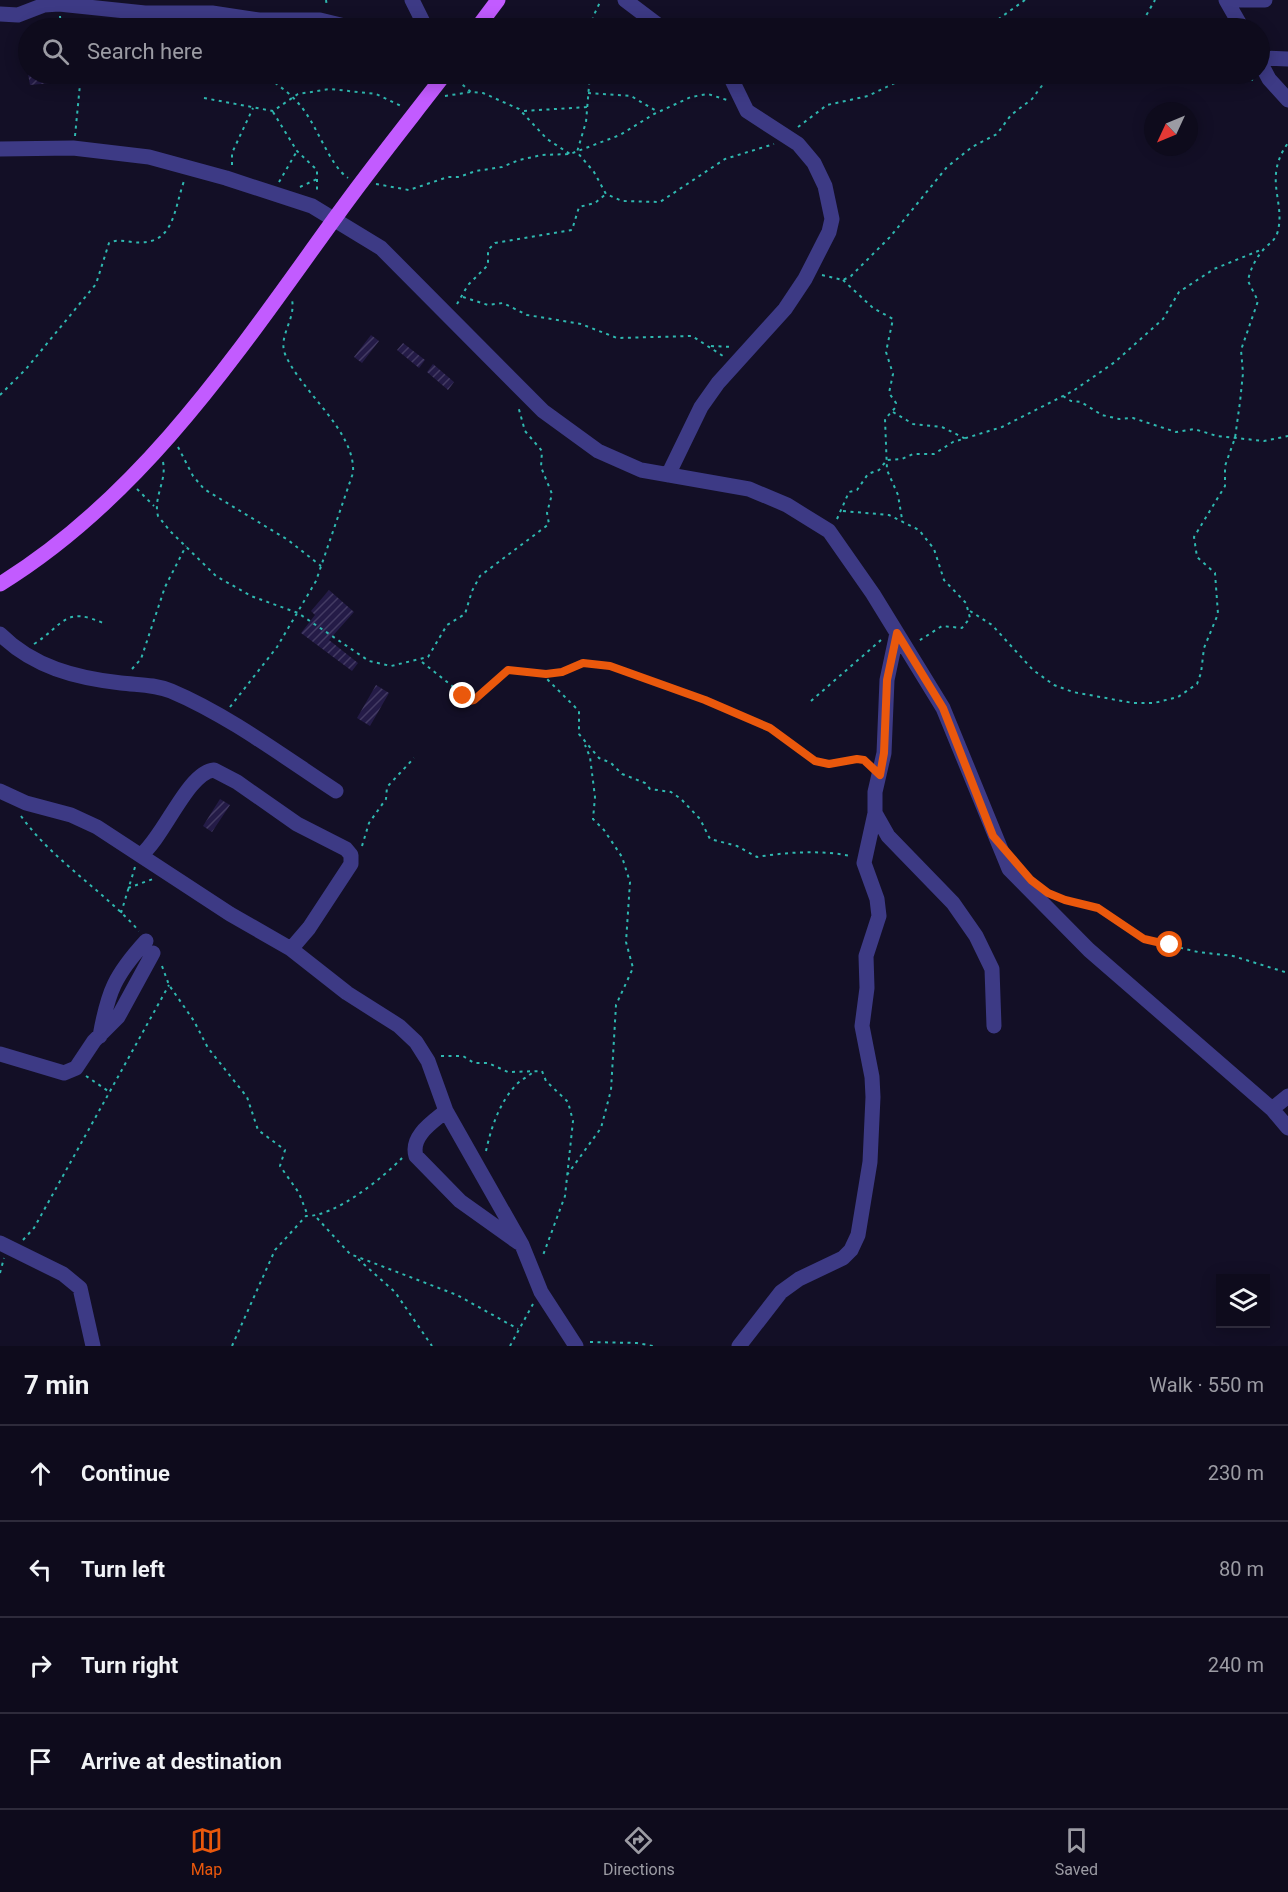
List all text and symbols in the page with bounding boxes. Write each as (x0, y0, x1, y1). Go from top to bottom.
search box (18, 18, 1270, 84)
icon: search (39, 35, 72, 68)
text: Search here (87, 39, 203, 64)
north arrow (1144, 102, 1198, 156)
route end (449, 682, 475, 708)
route start (1156, 931, 1182, 957)
map controls (1216, 1274, 1270, 1328)
button: layers (1216, 1274, 1270, 1328)
text: 7 min (24, 1370, 89, 1400)
text: Walk · 550 m (1149, 1373, 1264, 1397)
icon: ahead (24, 1457, 57, 1490)
text: Continue (81, 1461, 170, 1486)
text: 230 m (1208, 1461, 1264, 1485)
icon: left (24, 1553, 57, 1586)
text: Turn left (81, 1557, 165, 1582)
text: 80 m (1219, 1557, 1264, 1581)
icon: right (24, 1649, 57, 1682)
text: Turn right (81, 1653, 178, 1678)
text: 240 m (1208, 1653, 1264, 1677)
icon: arrive (24, 1745, 57, 1778)
text: Arrive at destination (81, 1749, 282, 1774)
tab: Map (190, 1824, 223, 1879)
tab: Directions (603, 1824, 675, 1879)
tab: Saved (1055, 1824, 1098, 1879)

